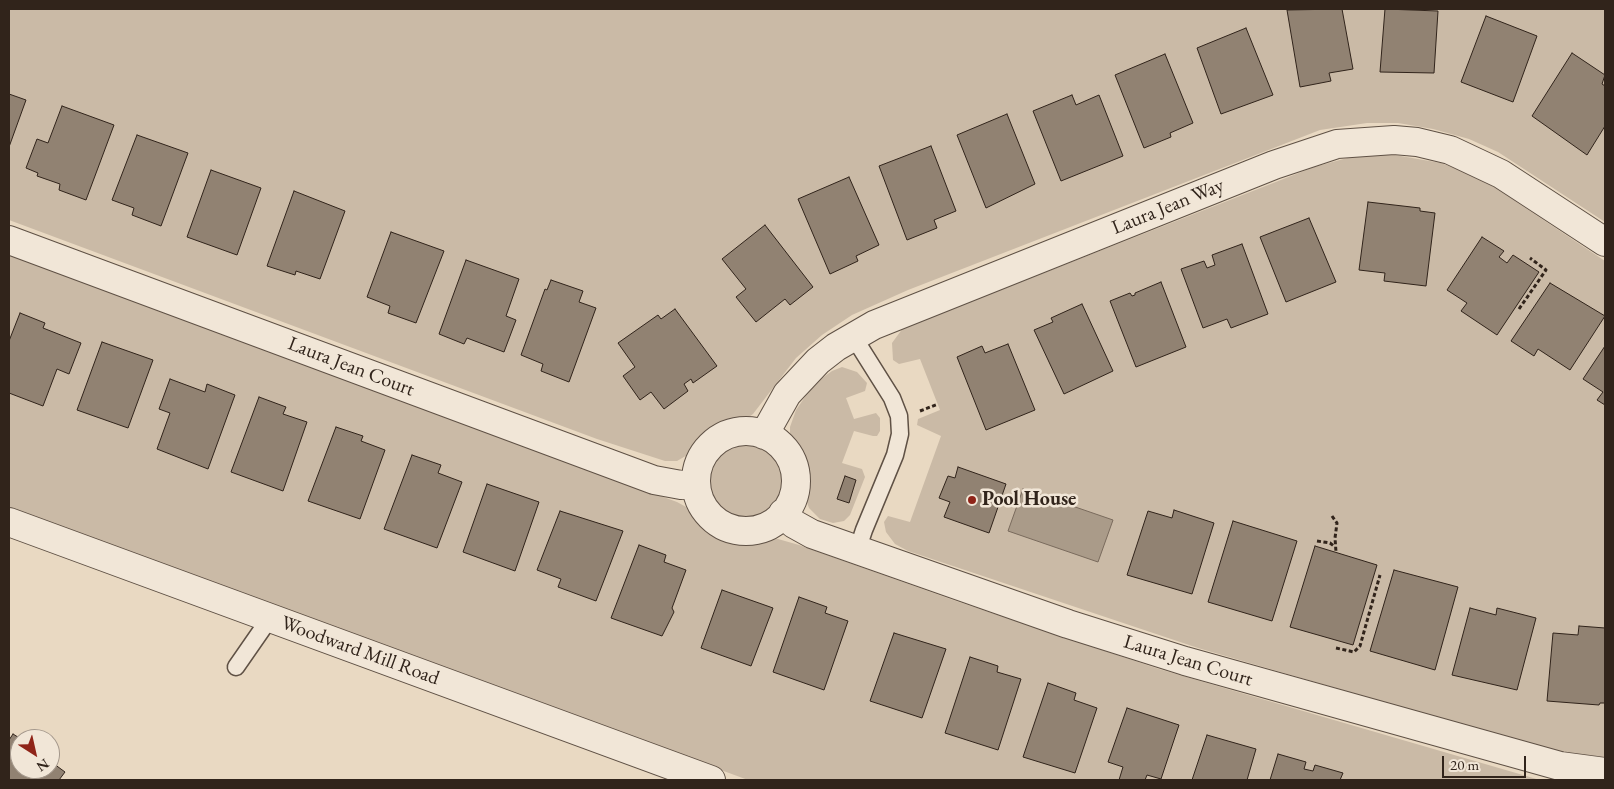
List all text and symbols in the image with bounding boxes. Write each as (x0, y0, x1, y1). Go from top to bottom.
street label: Laura Jean Way (1108, 174, 1228, 240)
street label: Laura Jean Court (284, 332, 418, 402)
place label: Pool House (982, 488, 1076, 512)
marker: Pool House (966, 494, 978, 506)
street label: Woodward Mill Road (278, 611, 442, 691)
street label: Laura Jean Court (1121, 630, 1255, 692)
north arrow (10, 729, 60, 779)
scale bar (1444, 746, 1528, 778)
text: N (33, 755, 53, 776)
text: 20 m (1450, 755, 1479, 774)

